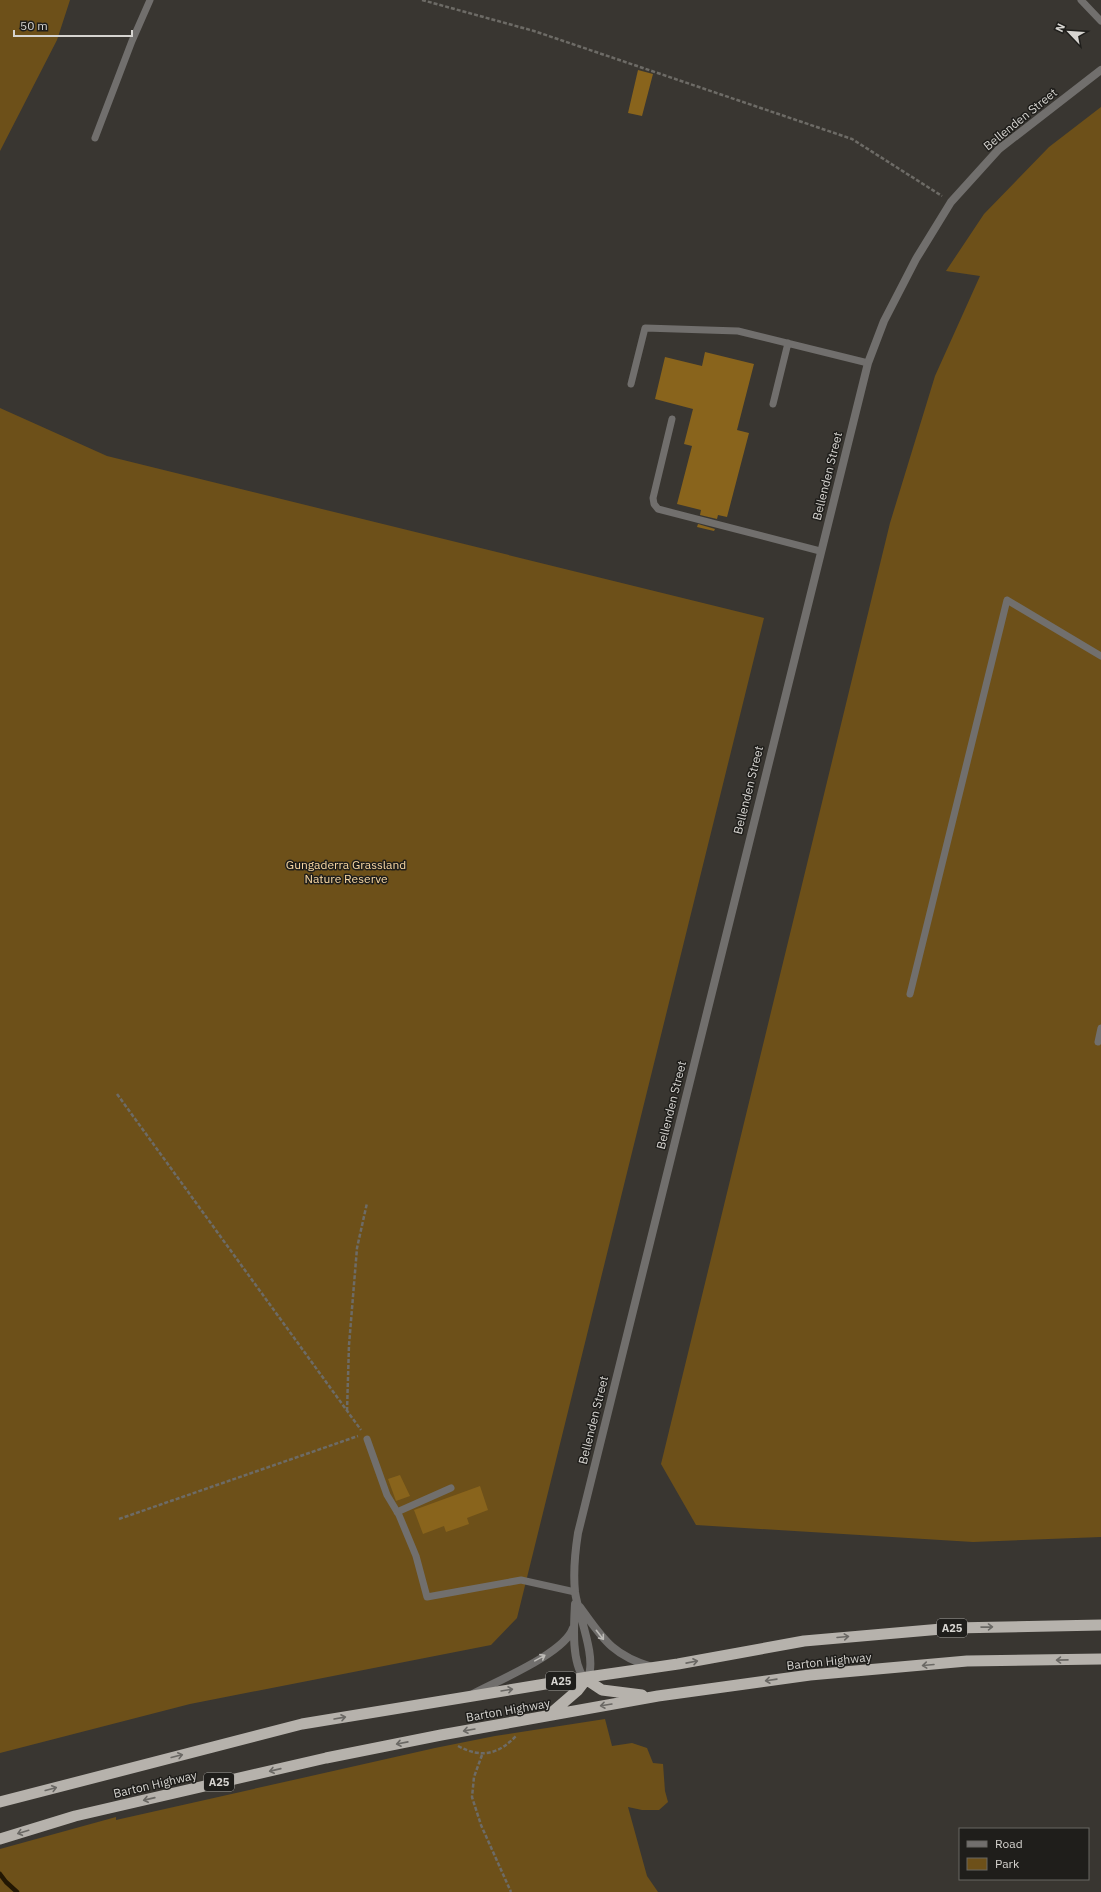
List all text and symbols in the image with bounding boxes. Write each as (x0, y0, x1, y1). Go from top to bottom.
scale bar (14, 12, 132, 38)
north arrow (1049, 12, 1089, 52)
text: 50 m (20, 18, 48, 33)
text: N (1052, 21, 1068, 34)
street label: Bellenden Street (980, 85, 1060, 153)
street label: Bellenden Street (809, 430, 845, 522)
street label: Bellenden Street (730, 744, 766, 836)
park label: Gungaderra Grassland Nature Reserve (286, 857, 406, 886)
street label: Bellenden Street (653, 1059, 689, 1151)
street label: Bellenden Street (575, 1374, 611, 1466)
road number: A25 (937, 1619, 967, 1637)
one-way arrow (980, 1624, 993, 1631)
one-way arrow (596, 1629, 604, 1640)
one-way arrow (836, 1634, 849, 1641)
street label: Barton Highway (786, 1649, 872, 1673)
one-way arrow (534, 1654, 546, 1662)
one-way arrow (1056, 1656, 1069, 1664)
one-way arrow (685, 1657, 698, 1665)
one-way arrow (922, 1661, 935, 1668)
road number: A25 (546, 1672, 576, 1690)
one-way arrow (765, 1676, 778, 1684)
one-way arrow (500, 1686, 513, 1694)
street label: Barton Highway (465, 1695, 551, 1725)
one-way arrow (600, 1702, 613, 1710)
one-way arrow (333, 1714, 346, 1722)
one-way arrow (463, 1726, 476, 1734)
one-way arrow (396, 1739, 409, 1747)
one-way arrow (170, 1752, 183, 1759)
one-way arrow (269, 1766, 282, 1774)
street label: Barton Highway (112, 1767, 198, 1801)
road number: A25 (204, 1773, 234, 1791)
one-way arrow (45, 1784, 58, 1792)
one-way arrow (142, 1795, 155, 1803)
legend (959, 1828, 1089, 1880)
one-way arrow (17, 1829, 30, 1836)
text: Road (995, 1836, 1023, 1851)
text: Park (995, 1856, 1020, 1871)

